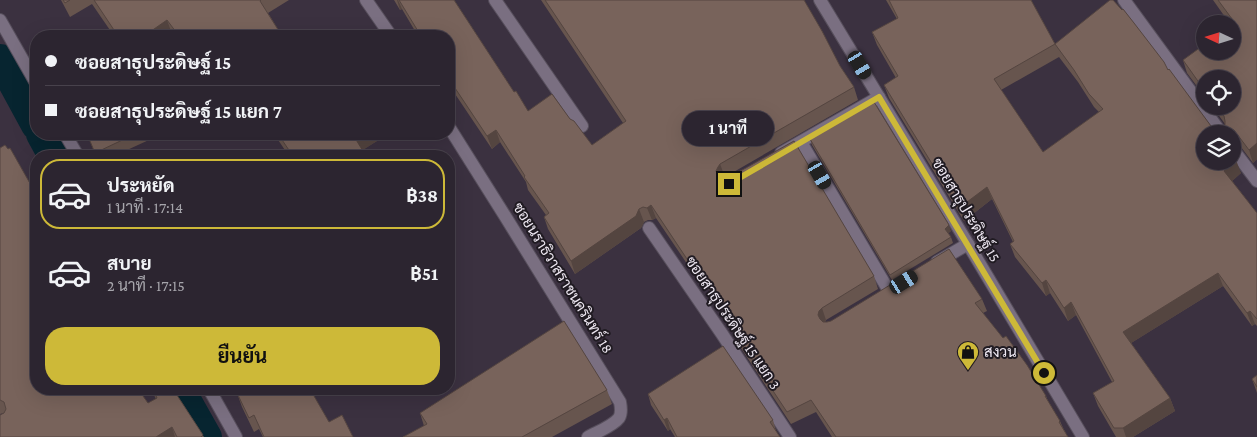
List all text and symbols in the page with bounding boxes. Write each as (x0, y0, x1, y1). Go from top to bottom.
north arrow (1196, 15, 1241, 60)
map controls (1196, 15, 1241, 170)
car (845, 48, 874, 82)
text: ซอยสาธุประดิษฐ์ 15 (75, 52, 231, 73)
button: locate (1196, 70, 1241, 115)
text: ซอยสาธุประดิษฐ์ 15 แยก 7 (75, 101, 282, 122)
callout: 1 นาที (683, 111, 775, 146)
text: 1 นาที (709, 120, 747, 137)
button: layers (1196, 125, 1241, 170)
street label: ซอยสาธุประดิษฐ์ 15 (926, 154, 1005, 266)
car (806, 158, 833, 192)
icon: car (47, 172, 92, 217)
route end (718, 173, 740, 195)
text: ประหยัด (107, 175, 175, 196)
text: ฿38 (406, 185, 438, 206)
text: 1 นาที · 17:14 (107, 199, 183, 216)
street label: ซอยนราธิวาสราชนครินทร์ 18 (510, 199, 618, 356)
icon: car (47, 250, 92, 295)
text: สบาย (107, 253, 152, 274)
street label: ซอยสาธุประดิษฐ์ 15 แยก 3 (680, 253, 785, 394)
text: ฿51 (410, 263, 438, 284)
car (887, 268, 920, 296)
text: 2 นาที · 17:15 (107, 277, 185, 294)
button: ยืนยัน (45, 327, 440, 385)
shop icon: สงวน (956, 340, 980, 371)
place label: สงวน (984, 344, 1017, 360)
route start (1033, 362, 1055, 384)

